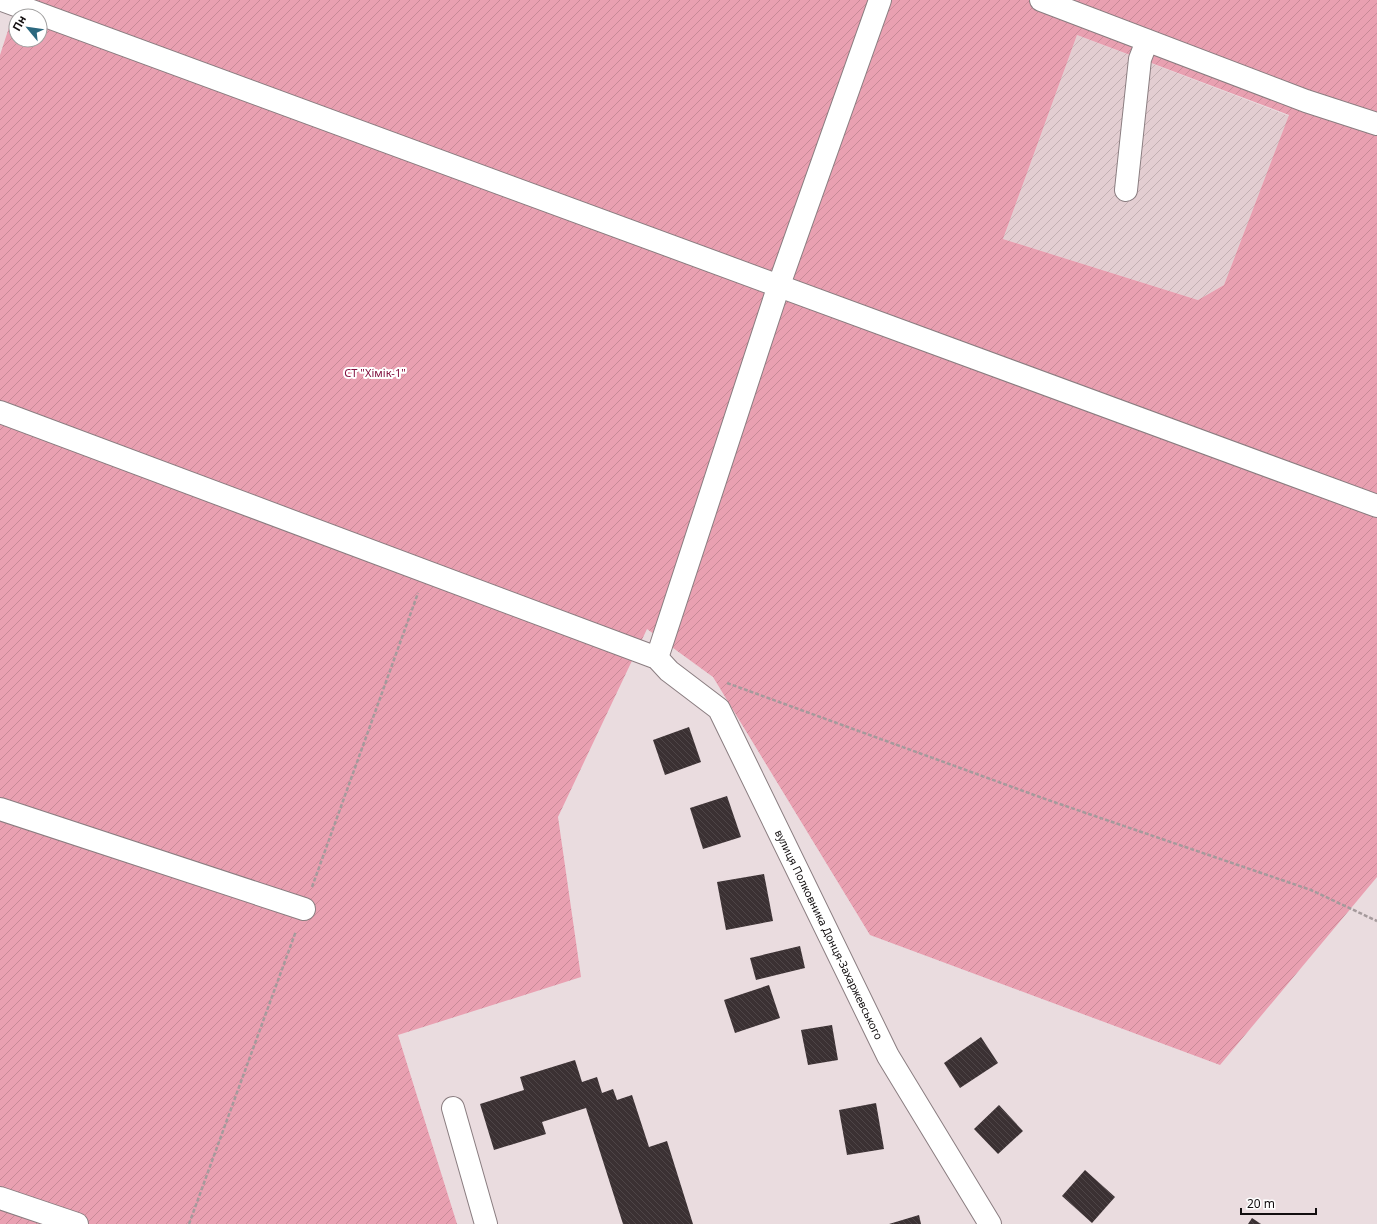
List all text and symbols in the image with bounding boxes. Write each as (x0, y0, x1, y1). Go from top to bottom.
north arrow (8, 8, 48, 48)
text: Пн (8, 12, 29, 33)
park label: СТ "Хімік-1" (344, 365, 406, 380)
street label: вулиця Полковника Донця-Захаржевського (772, 827, 887, 1042)
scale bar (1241, 1190, 1316, 1216)
text: 20 m (1247, 1195, 1275, 1212)

